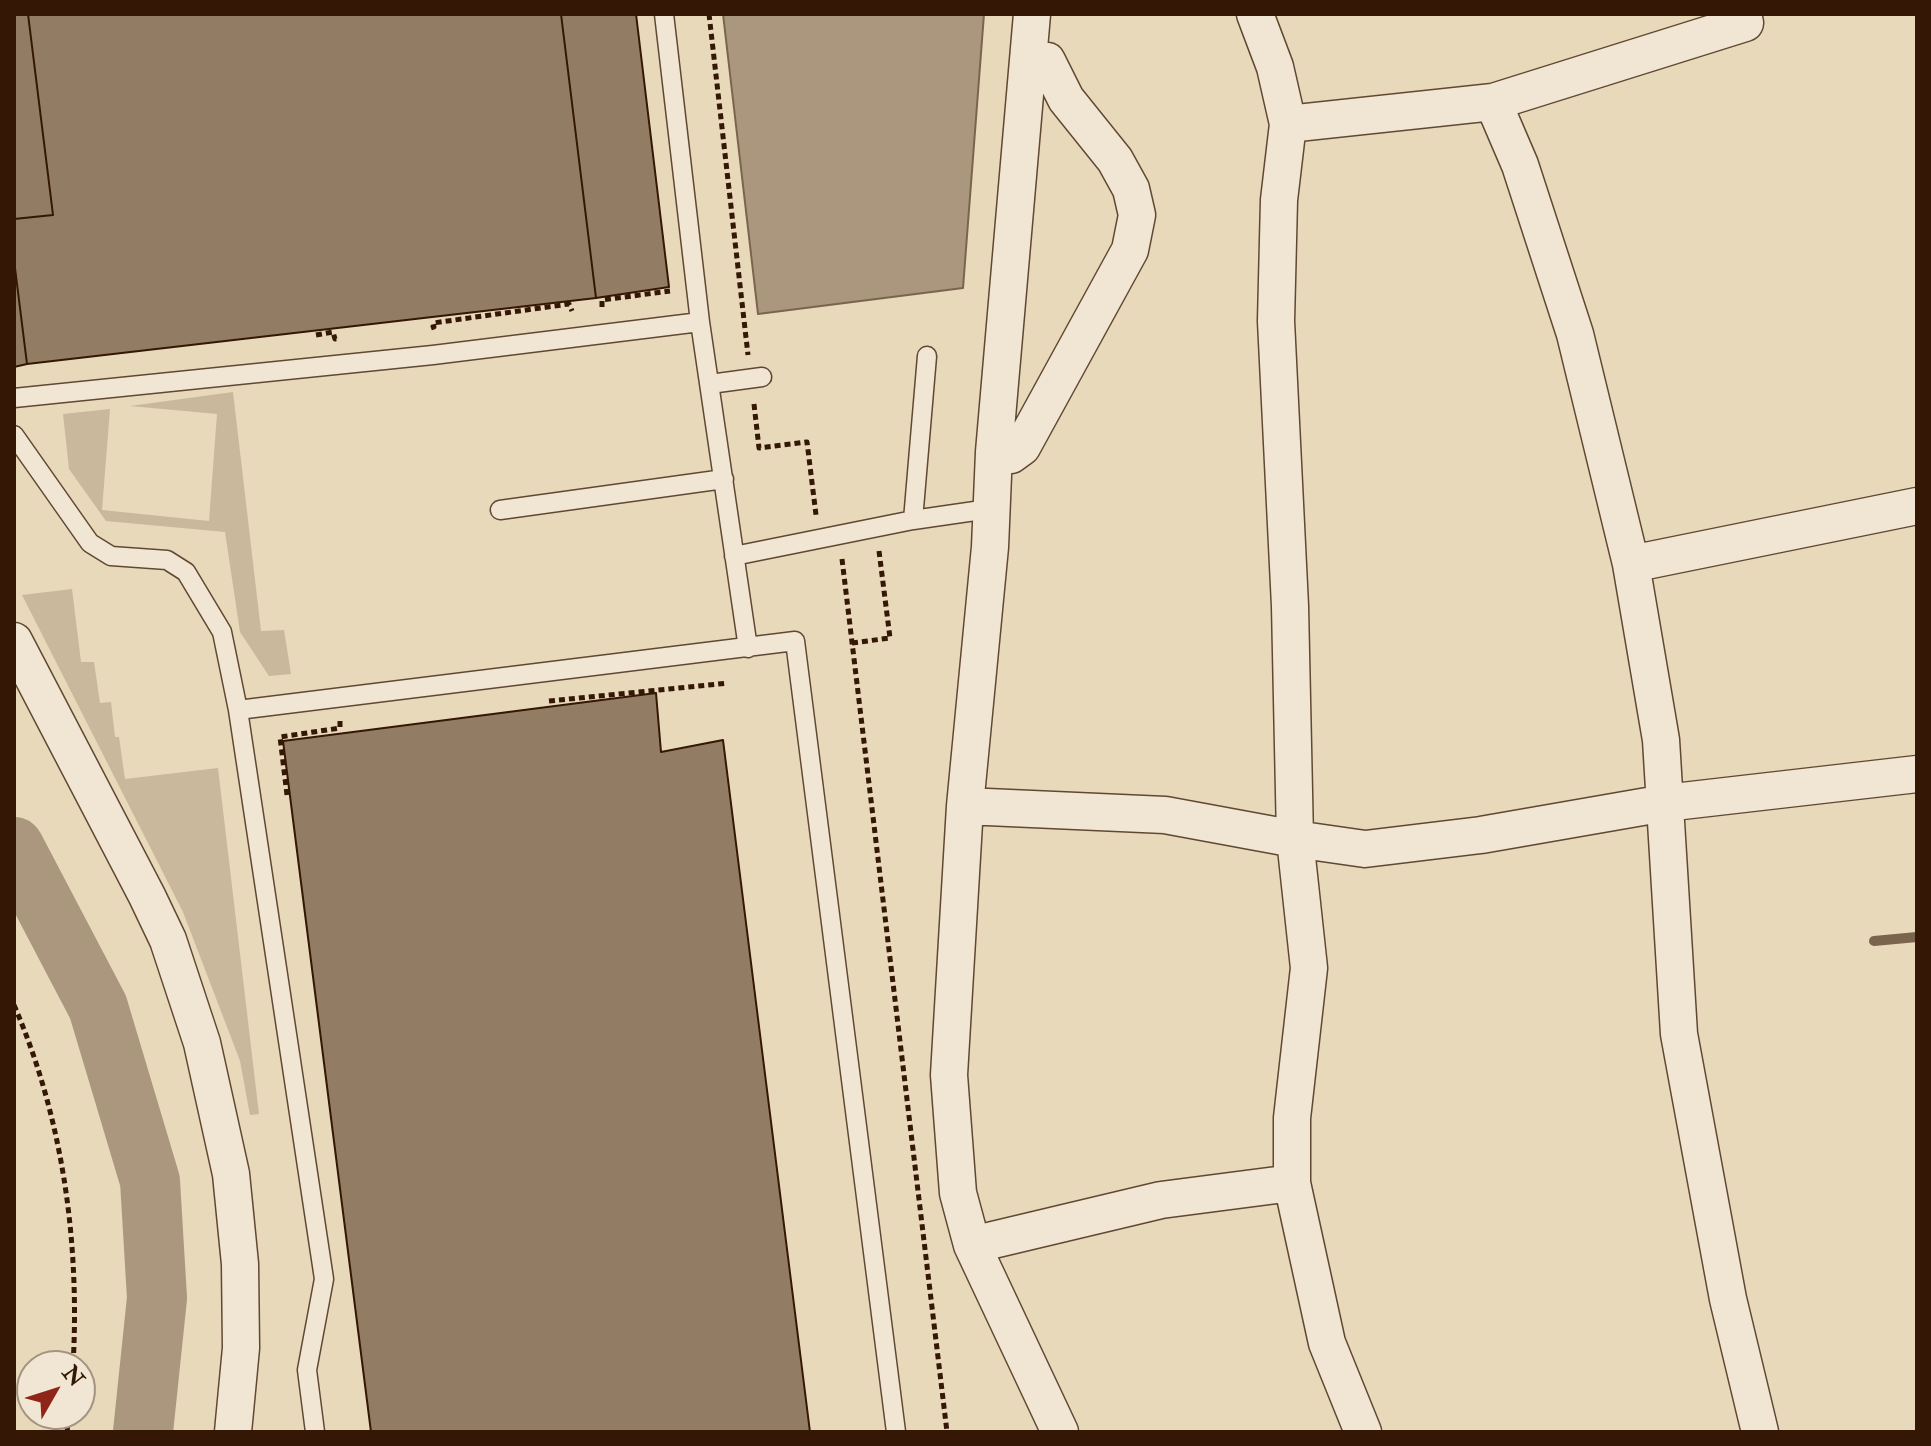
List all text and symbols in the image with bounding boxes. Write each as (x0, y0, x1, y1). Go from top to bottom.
north arrow (16, 1350, 96, 1430)
text: N (56, 1360, 90, 1393)

